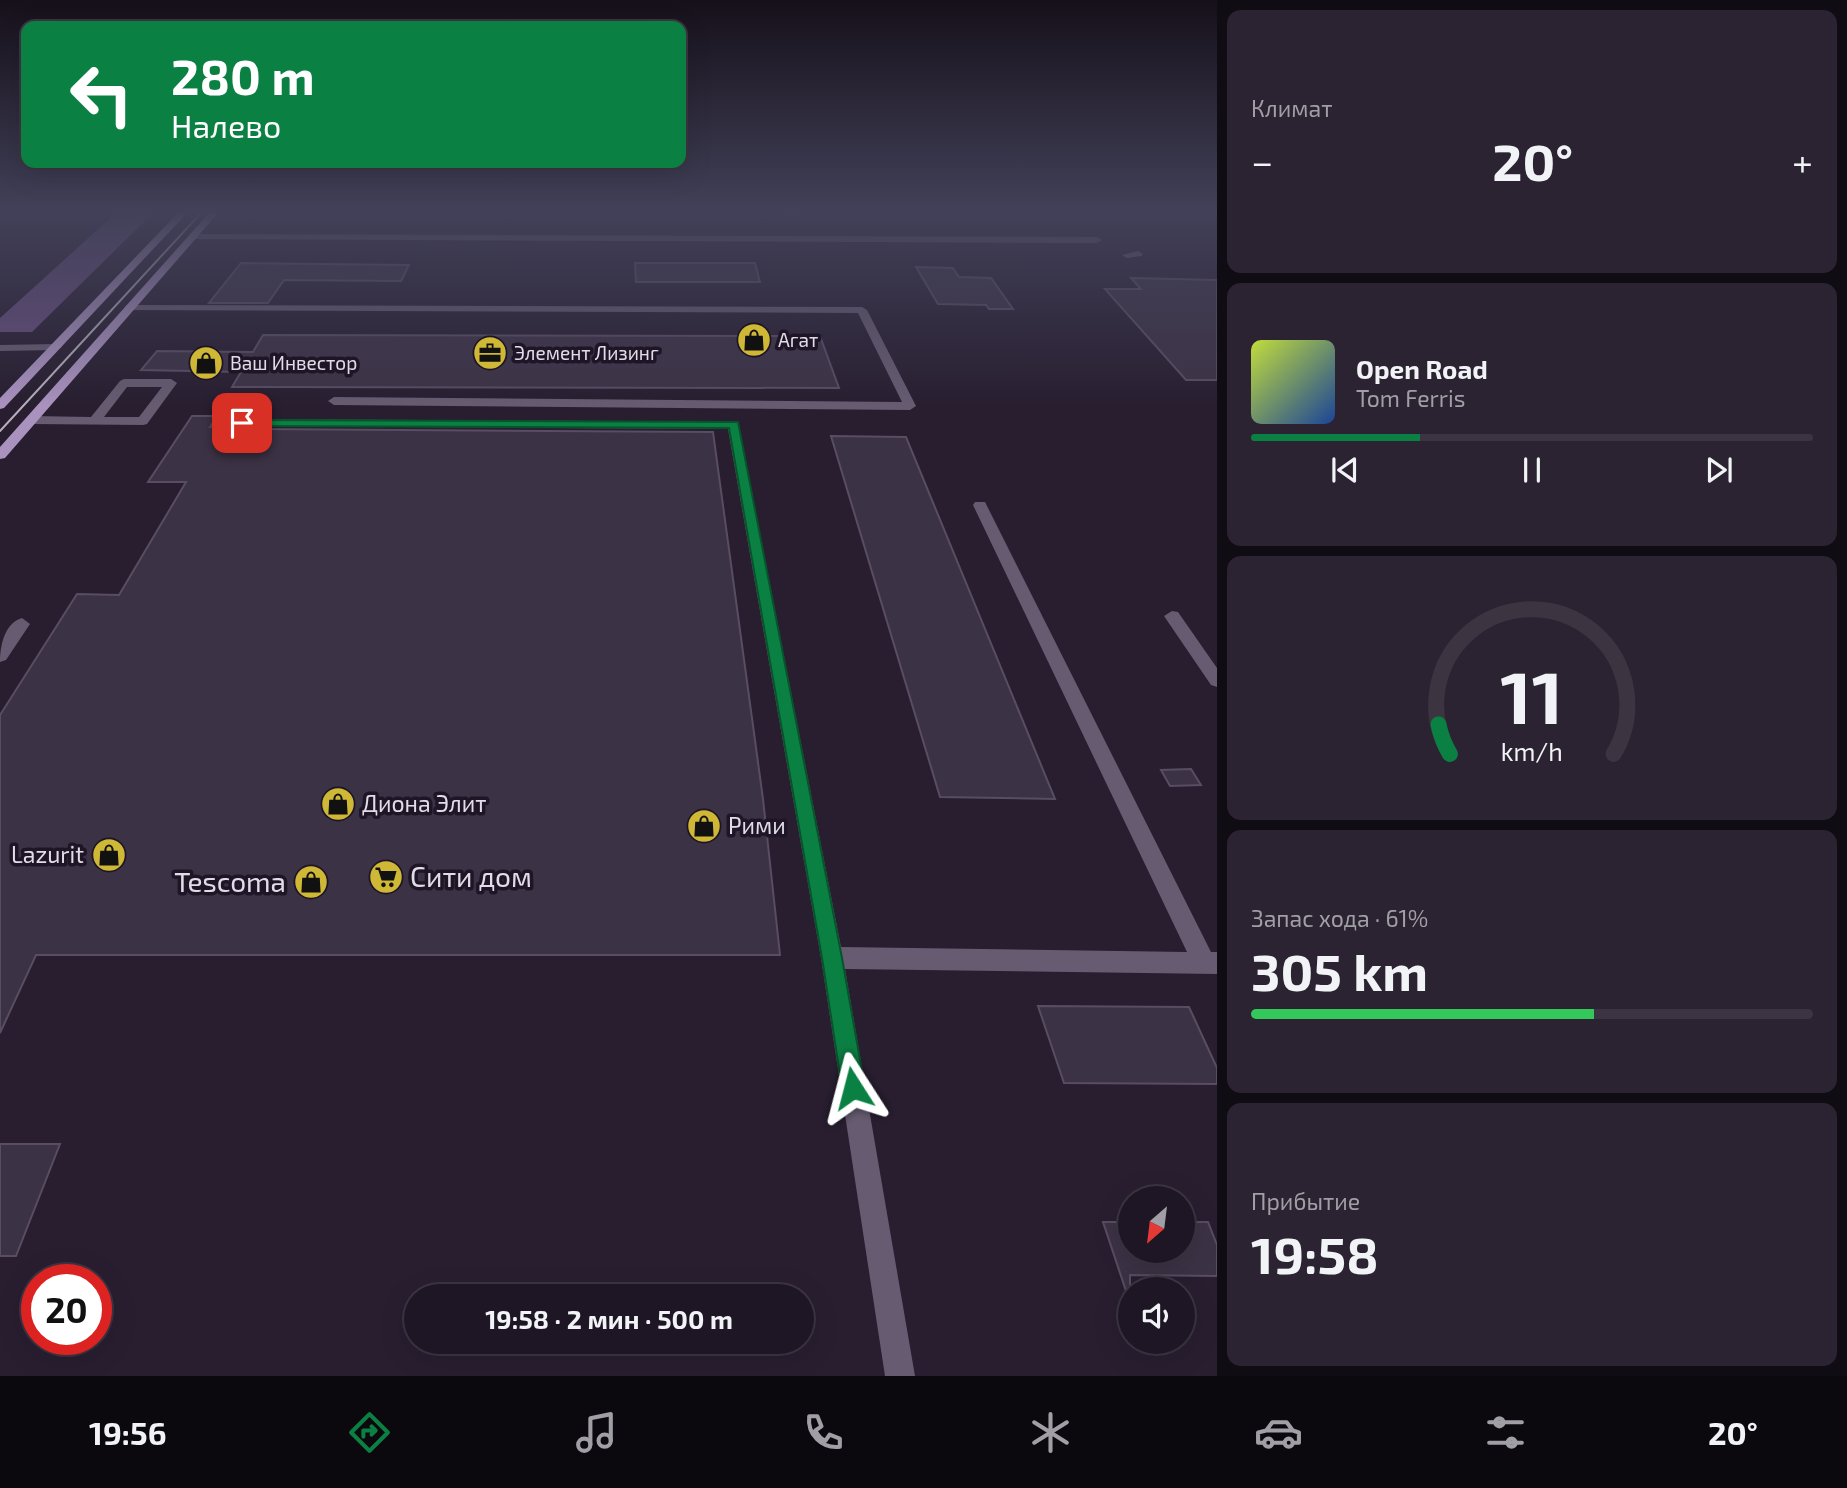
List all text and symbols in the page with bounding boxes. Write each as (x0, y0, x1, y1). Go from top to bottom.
text: 280 m (171, 46, 315, 105)
icon: left (56, 49, 147, 140)
text: Климат (1251, 94, 1332, 122)
text: Налево (171, 106, 281, 144)
text: 20° (1492, 129, 1573, 191)
text: − (1251, 138, 1273, 184)
text: + (1792, 138, 1813, 184)
shop icon: Агат (735, 321, 773, 359)
place label: Агат (778, 328, 818, 351)
office icon: Элемент Лизинг (471, 334, 509, 372)
place label: Элемент Лизинг (514, 341, 659, 364)
shop icon: Ваш Инвестор (187, 344, 225, 382)
place label: Ваш Инвестор (230, 351, 357, 374)
text: Open Road (1356, 353, 1488, 384)
text: Tom Ferris (1356, 384, 1465, 412)
pin (212, 393, 272, 453)
icon: arrive (223, 404, 261, 442)
icon: previous (1326, 451, 1364, 489)
icon: pause (1513, 451, 1551, 489)
icon: next (1700, 451, 1738, 489)
text: 11 (1501, 651, 1563, 739)
text: km/h (1501, 736, 1563, 766)
shop icon: Диона Элит (319, 785, 357, 823)
place label: Диона Элит (362, 789, 487, 817)
shop icon: Рими (685, 807, 723, 845)
place label: Рими (728, 811, 786, 839)
shop icon: Lazurit (90, 836, 128, 874)
place label: Lazurit (11, 840, 84, 868)
supermarket icon: Сити дом (367, 858, 405, 896)
place label: Сити дом (410, 859, 532, 893)
shop icon: Tescoma (292, 863, 330, 901)
place label: Tescoma (174, 864, 286, 898)
text: Запас хода · 61% (1251, 904, 1428, 932)
text: 305 km (1251, 939, 1428, 1001)
position arrow (816, 1051, 890, 1125)
north arrow (1118, 1186, 1195, 1264)
map controls (1118, 1186, 1195, 1354)
text: Прибытие (1251, 1187, 1360, 1215)
text: 19:58 (1251, 1222, 1379, 1284)
speed limit sign: 20 (21, 1264, 112, 1355)
button: sound (1118, 1277, 1195, 1354)
text: 19:58 · 2 мин · 500 m (485, 1303, 733, 1334)
icon: directions (345, 1408, 394, 1457)
icon: music (572, 1408, 621, 1457)
icon: phone (799, 1408, 848, 1457)
icon: climate (1026, 1408, 1075, 1457)
icon: car (1254, 1408, 1303, 1457)
icon: filters (1481, 1408, 1530, 1457)
text: 19:56 (89, 1413, 167, 1451)
text: 20° (1708, 1413, 1758, 1451)

